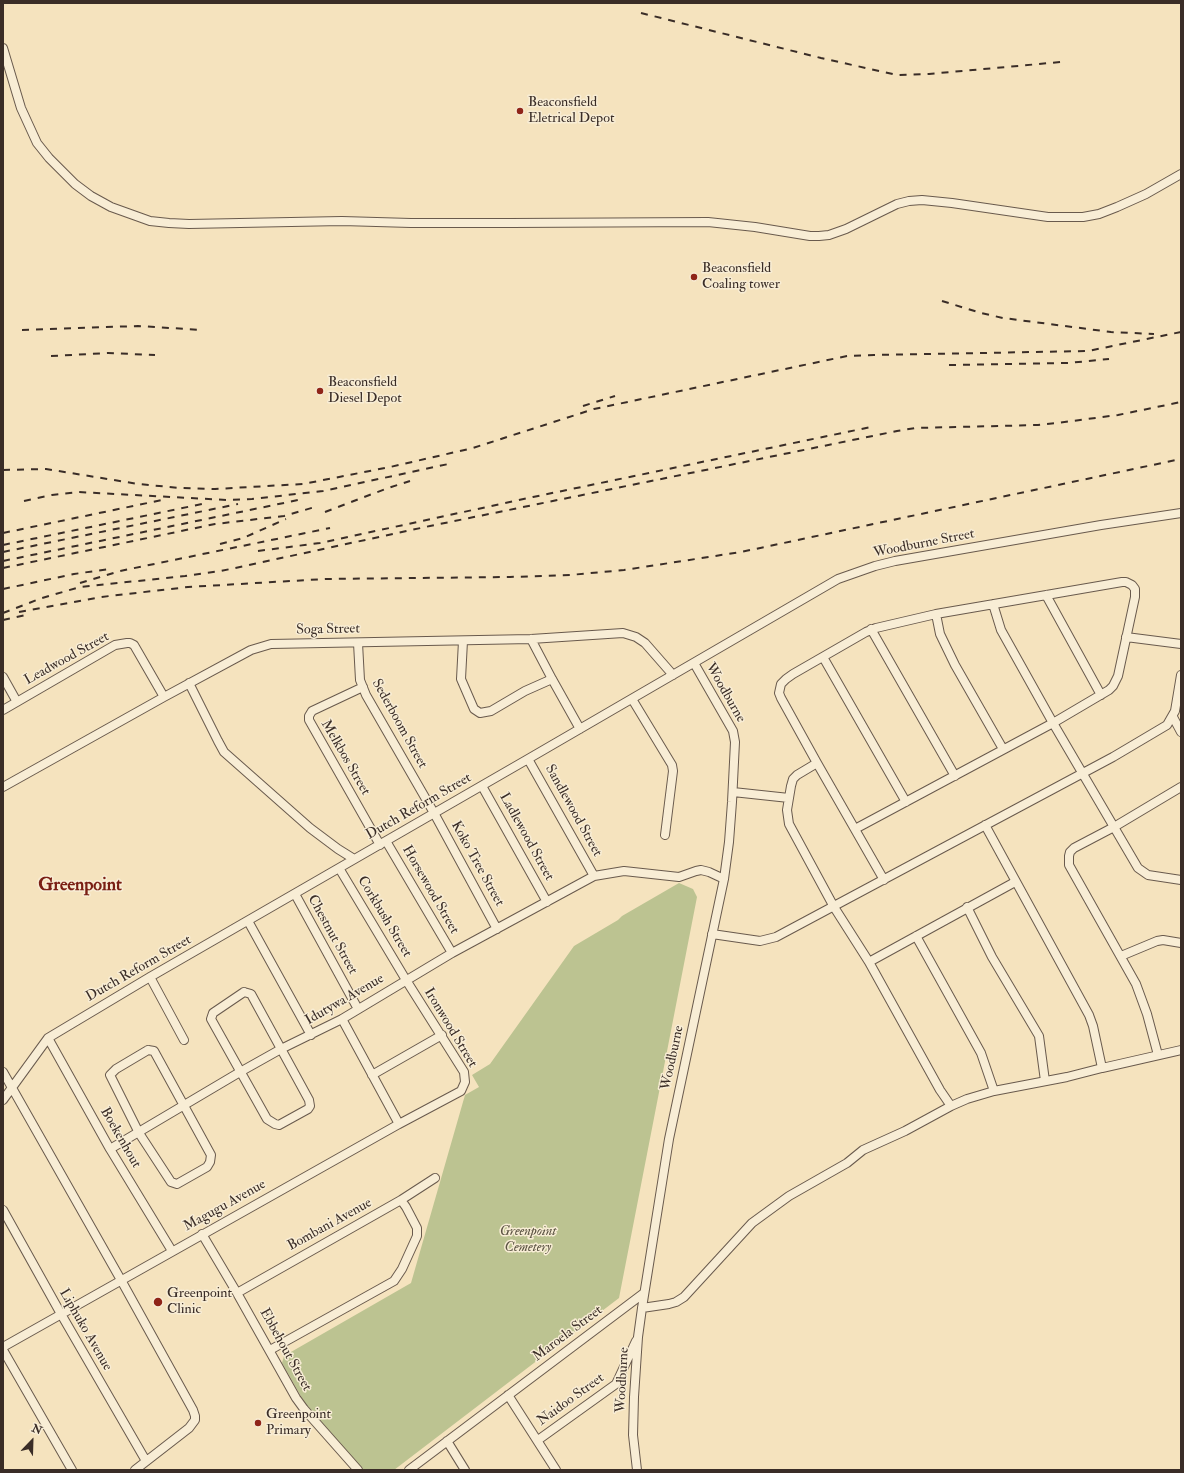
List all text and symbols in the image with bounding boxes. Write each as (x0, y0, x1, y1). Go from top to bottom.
place label: Beaconsfield Eletrical Depot (528, 95, 614, 128)
marker: Beaconsfield Eletrical Depot (515, 106, 525, 116)
place label: Beaconsfield Coaling tower (702, 261, 780, 294)
marker: Beaconsfield Coaling tower (689, 272, 699, 282)
place label: Beaconsfield Diesel Depot (328, 375, 402, 408)
marker: Beaconsfield Diesel Depot (315, 386, 325, 396)
street label: Woodburne Street (872, 526, 976, 562)
street label: Soga Street (296, 621, 360, 639)
street label: Leadwood Street (22, 629, 112, 689)
street label: Woodburne (701, 660, 749, 726)
street label: Sederboom Street (368, 676, 430, 772)
street label: Melkbos Street (317, 717, 373, 799)
street label: Sandlewood Street (541, 762, 605, 860)
street label: Dutch Reform Street (363, 770, 475, 844)
street label: Ladlewood Street (495, 790, 557, 884)
street label: Koko Tree Street (447, 818, 507, 910)
street label: Horsewood Street (398, 843, 462, 937)
street label: Corkbush Street (353, 873, 415, 961)
district label: Greenpoint (38, 875, 122, 897)
street label: Chestnut Street (303, 892, 361, 978)
street label: Dutch Reform Street (83, 932, 195, 1006)
street label: Idutywa Avenue (303, 971, 387, 1029)
street label: Ironwood Street (420, 985, 480, 1071)
street label: Woodburne (658, 1024, 688, 1092)
street label: Boekenhout (96, 1105, 144, 1171)
street label: Magugu Avenue (181, 1177, 269, 1235)
street label: Bombani Avenue (285, 1195, 375, 1255)
park label: Greenpoint Cemetery (500, 1224, 556, 1256)
street label: Liphuko Avenue (55, 1286, 115, 1374)
place label: Greenpoint Clinic (167, 1286, 232, 1318)
marker: Greenpoint Clinic (152, 1296, 164, 1308)
street label: Maroela Street (530, 1302, 606, 1366)
street label: Ebbehout Street (255, 1306, 315, 1394)
street label: Woodburne (613, 1347, 633, 1413)
street label: Naidoo Street (534, 1370, 608, 1430)
place label: Greenpoint Primary (266, 1407, 331, 1440)
marker: Greenpoint Primary (253, 1418, 263, 1428)
north arrow (12, 1421, 52, 1461)
text: N (30, 1422, 44, 1437)

